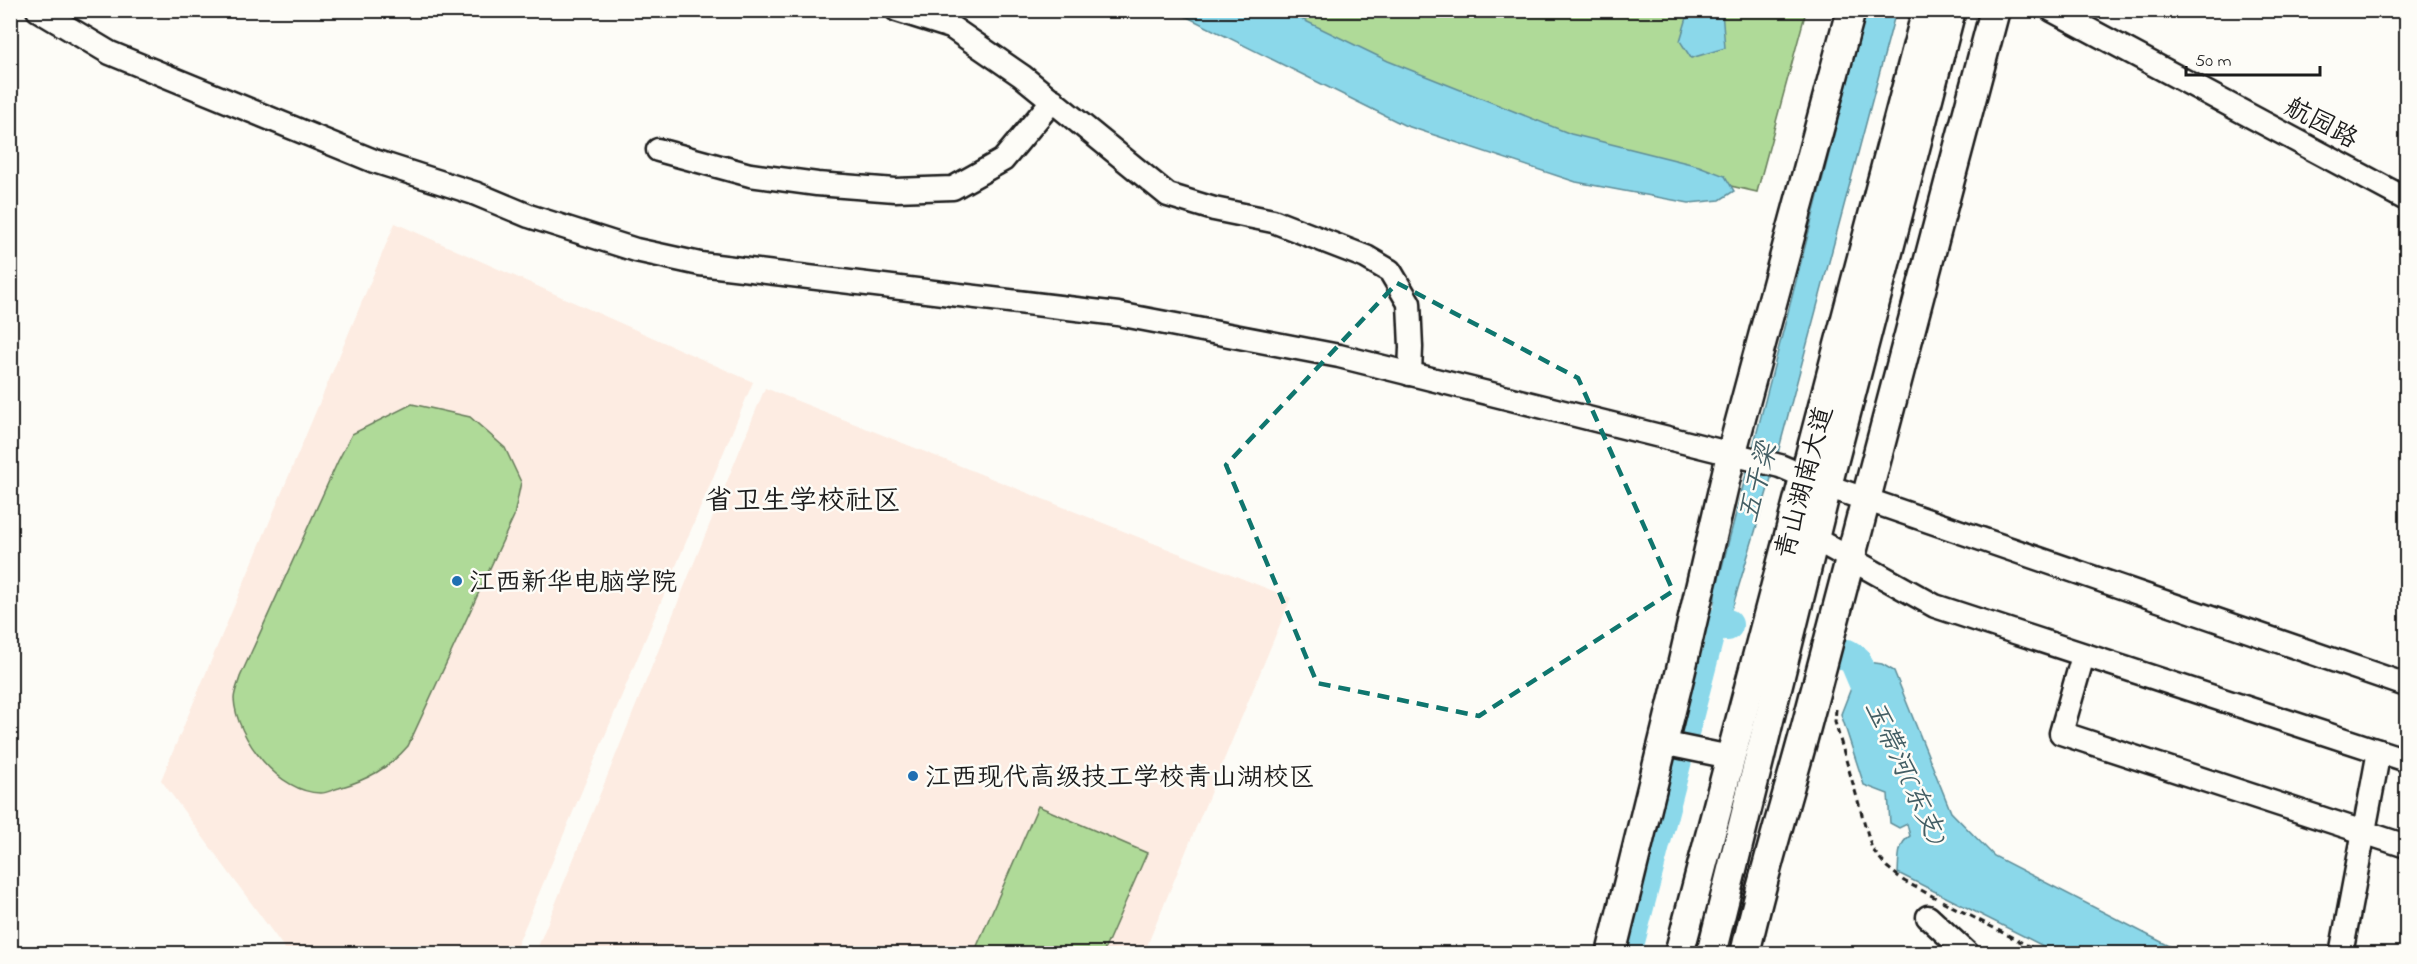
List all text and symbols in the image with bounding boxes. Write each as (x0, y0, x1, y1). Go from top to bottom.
scale bar (2186, 39, 2320, 77)
text: 50 m (2195, 49, 2232, 75)
street label: 航园路 (2277, 90, 2364, 160)
street label: 青山湖南大道 (1767, 403, 1844, 563)
water label: 五干梁 (1730, 437, 1789, 527)
district label: 省卫生学校社区 (705, 482, 901, 523)
place label: 江西新华电脑学院 (469, 565, 677, 603)
marker: 江西新华电脑学院 (450, 574, 464, 588)
water label: 玉带河(东支) (1853, 694, 1955, 852)
place label: 江西现代高级技工学校青山湖校区 (925, 760, 1315, 798)
marker: 江西现代高级技工学校青山湖校区 (906, 769, 920, 783)

